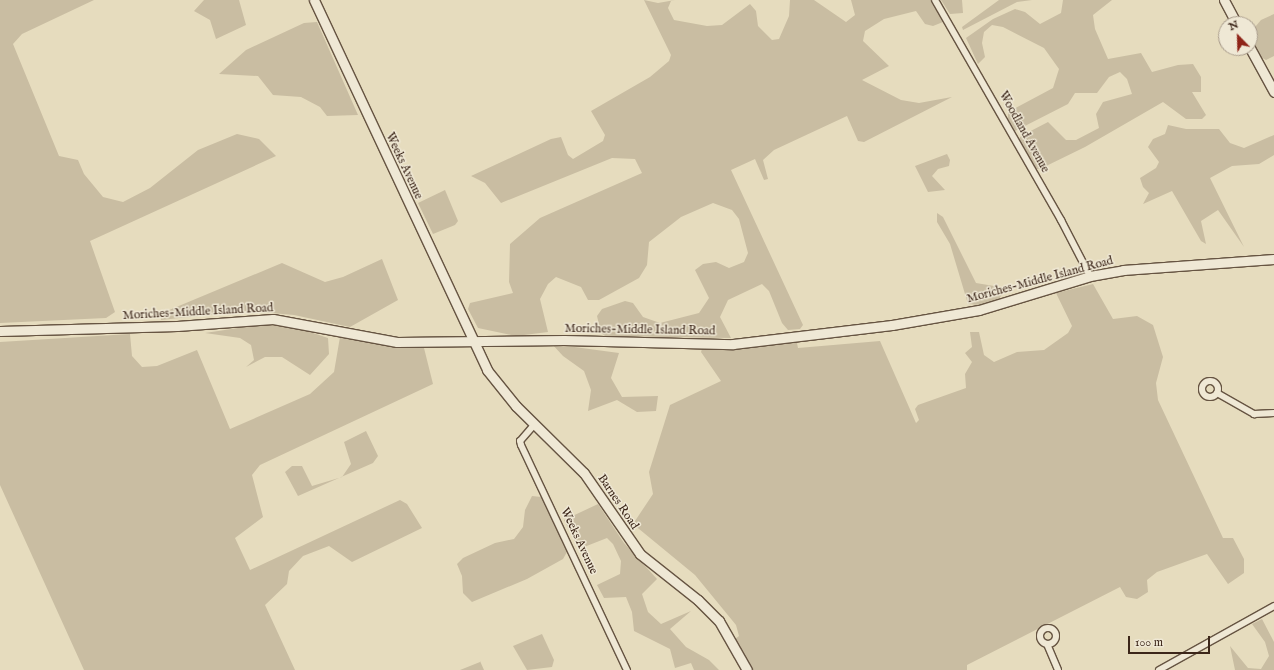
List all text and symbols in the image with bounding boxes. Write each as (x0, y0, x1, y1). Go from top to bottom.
north arrow (1218, 16, 1258, 56)
text: N (1227, 18, 1241, 34)
street label: Woodland Avenue (996, 89, 1052, 175)
street label: Weeks Avenue (382, 130, 426, 202)
street label: Moriches-Middle Island Road (965, 254, 1115, 306)
street label: Moriches-Middle Island Road (122, 301, 274, 323)
street label: Moriches-Middle Island Road (564, 321, 716, 339)
street label: Barnes Road (594, 472, 642, 532)
street label: Weeks Avenue (557, 505, 601, 577)
scale bar (1130, 628, 1212, 654)
text: 100 m (1135, 635, 1163, 650)

